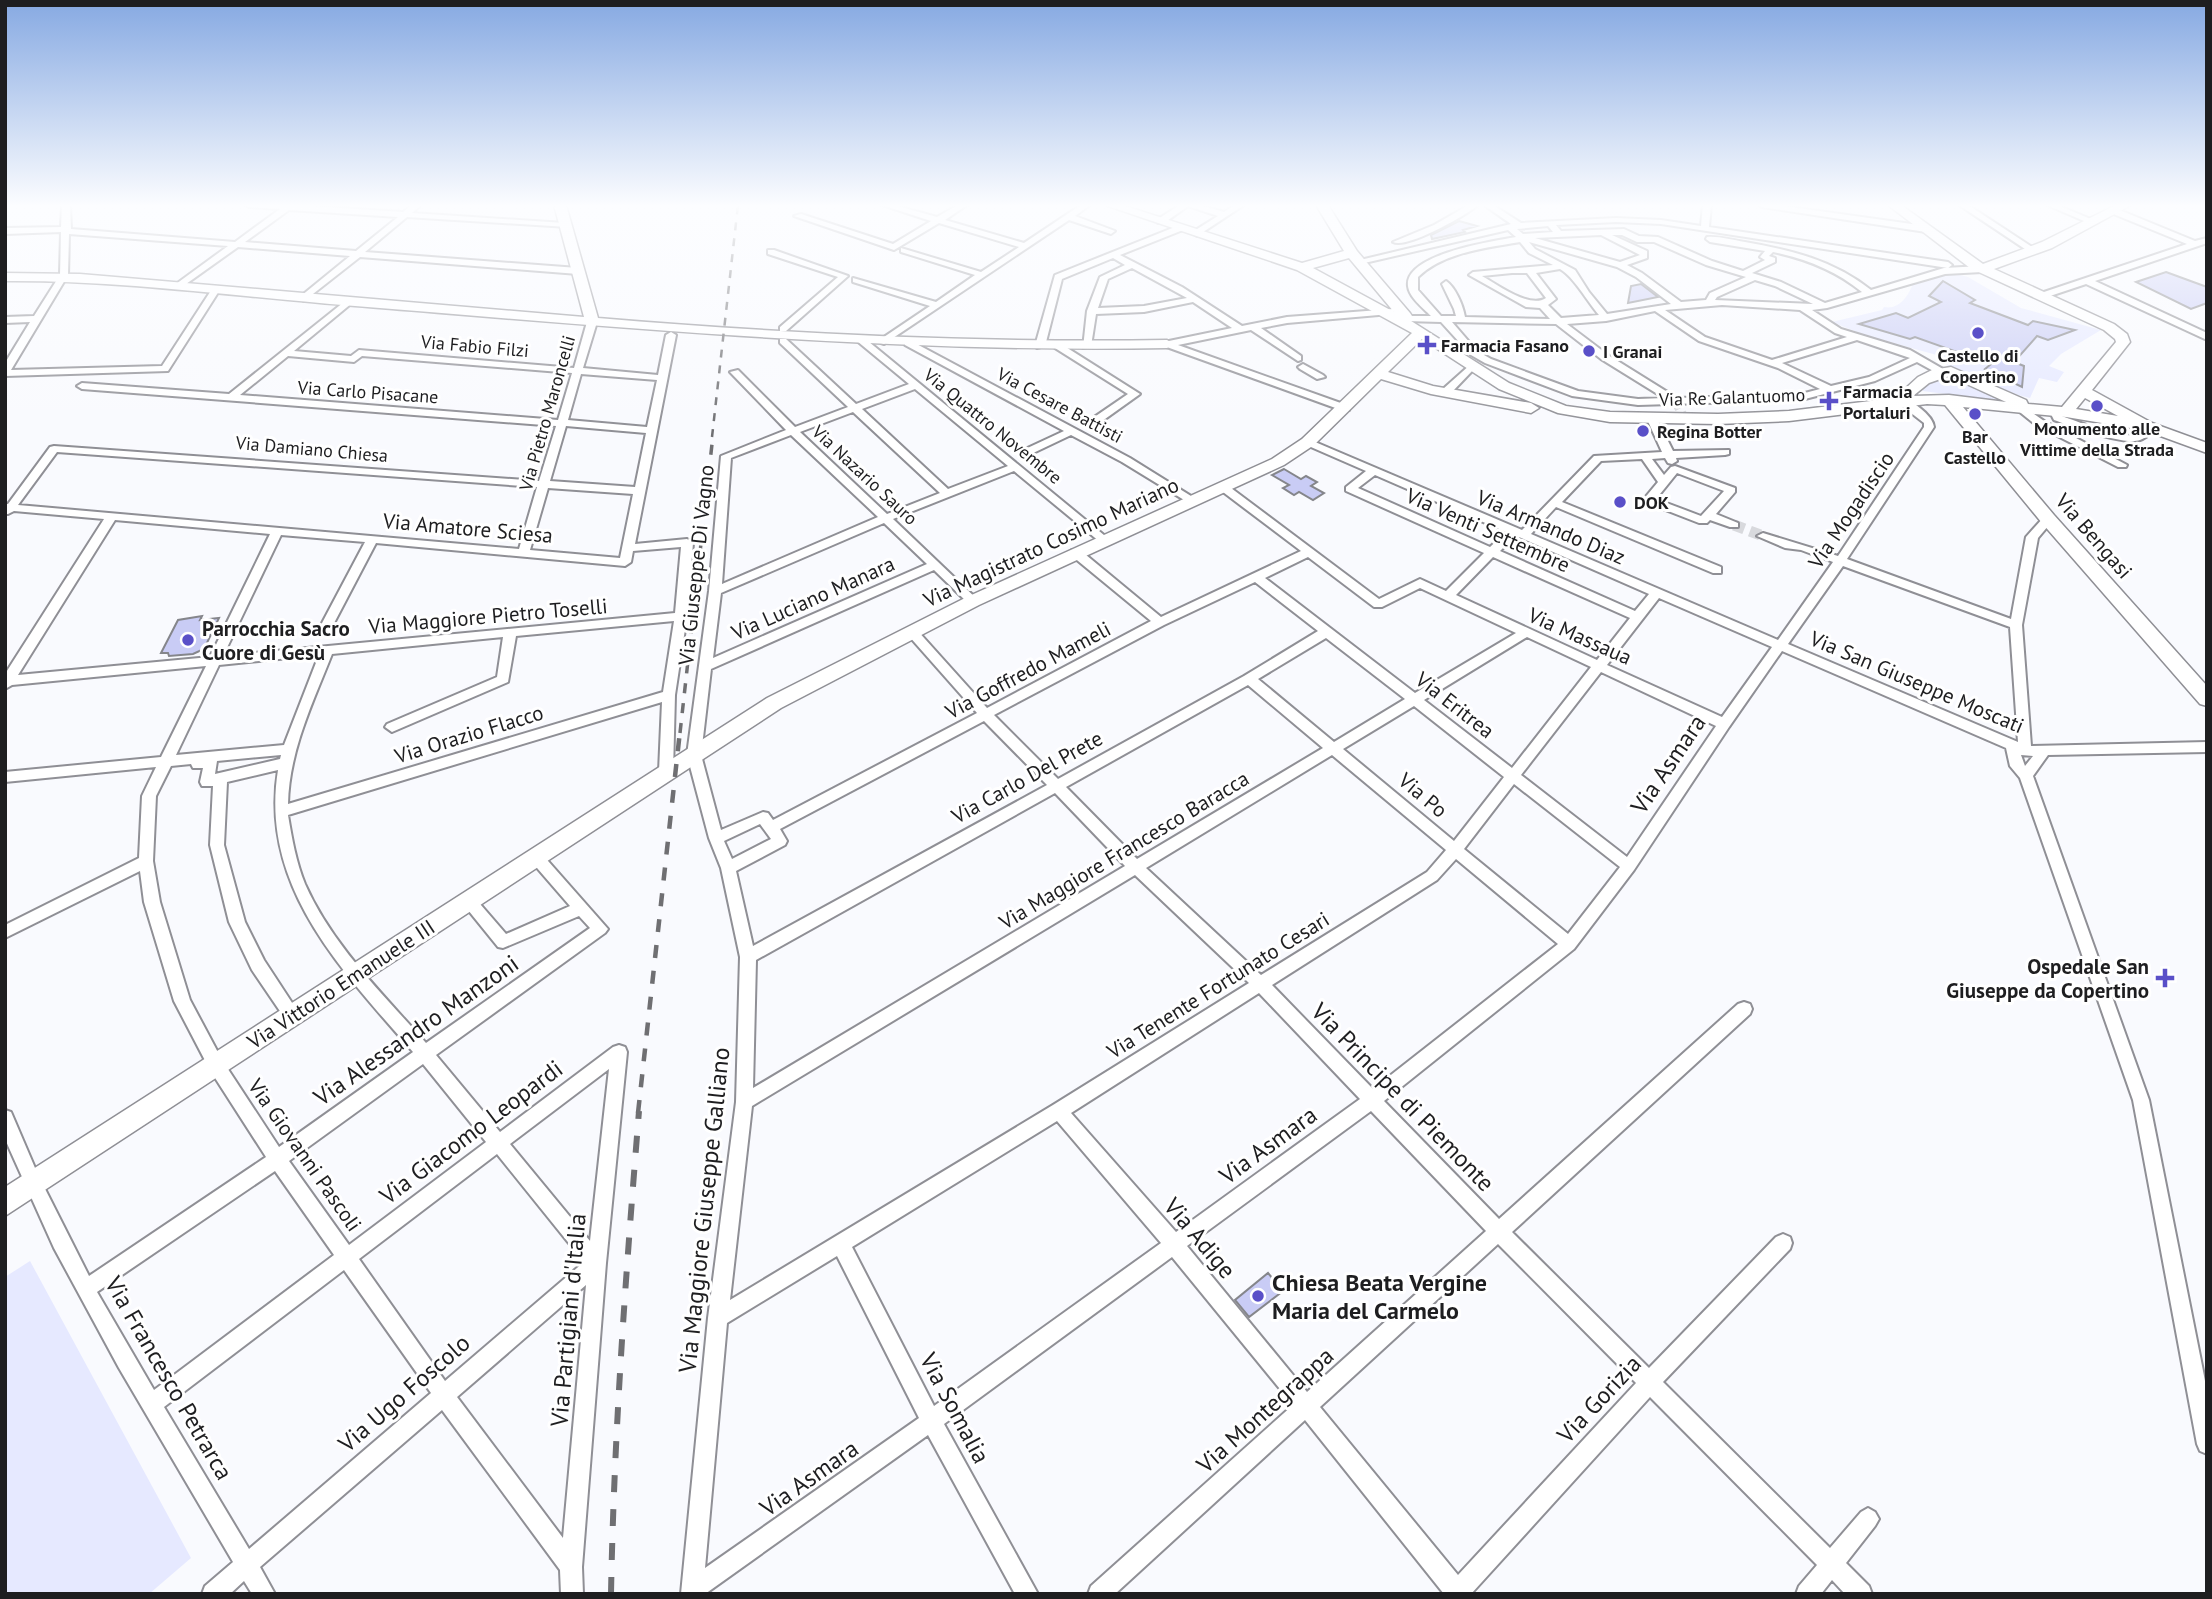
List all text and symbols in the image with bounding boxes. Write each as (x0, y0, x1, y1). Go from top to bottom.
marker: Castello di Copertino (1970, 325, 1986, 341)
street label: Via Fabio Filzi (419, 330, 530, 362)
street label: Via Pietro Maroncelli (514, 333, 580, 494)
place label: Farmacia Fasano (1441, 334, 1569, 357)
marker: Farmacia Fasano (1419, 337, 1435, 353)
place label: I Granai (1603, 340, 1662, 363)
marker: I Granai (1581, 343, 1597, 359)
place label: Castello di Copertino (1937, 344, 2019, 388)
street label: Via Cesare Battisti (992, 362, 1127, 448)
street label: Via Quattro Novembre (918, 363, 1067, 489)
street label: Via Carlo Pisacane (296, 376, 439, 408)
place label: Farmacia Portaluri (1843, 380, 1912, 424)
street label: Via Re Galantuomo (1658, 383, 1805, 411)
marker: Farmacia Portaluri (1821, 393, 1837, 409)
marker: Monumento alle Vittime della Strada (2089, 398, 2105, 414)
marker: Bar Castello (1967, 406, 1983, 422)
place label: Monumento alle Vittime della Strada (2019, 417, 2174, 461)
street label: Via Nazario Sauro (807, 419, 923, 530)
place label: Regina Botter (1657, 420, 1763, 443)
marker: Regina Botter (1635, 423, 1651, 439)
place label: Bar Castello (1944, 425, 2006, 469)
street label: Via Damiano Chiesa (234, 431, 389, 467)
street label: Via Mogadiscio (1801, 446, 1900, 574)
street label: Via Giuseppe Di Vagno (672, 463, 720, 668)
street label: Via Magistrato Cosimo Mariano (918, 471, 1183, 614)
street label: Via Venti Settembre (1401, 481, 1574, 578)
street label: Via Armando Diaz (1472, 483, 1629, 570)
street label: Via Bengasi (2049, 487, 2138, 584)
place label: DOK (1634, 491, 1669, 514)
marker: DOK (1612, 494, 1628, 510)
street label: Via Amatore Sciesa (381, 507, 554, 549)
street label: Via Luciano Manara (726, 550, 899, 646)
street label: Via Maggiore Pietro Toselli (366, 592, 609, 640)
street label: Via Massaua (1523, 601, 1636, 671)
place label: Parrocchia Sacro Cuore di Gesù (202, 615, 350, 666)
street label: Via Goffredo Mameli (940, 615, 1115, 725)
street label: Via San Giuseppe Moscati (1805, 624, 2028, 739)
marker: Parrocchia Sacro Cuore di Gesù (180, 632, 196, 648)
street label: Via Eritrea (1409, 665, 1500, 744)
street label: Via Orazio Flacco (390, 699, 547, 770)
street label: Via Asmara (1623, 708, 1713, 820)
street label: Via Carlo Del Prete (946, 724, 1107, 830)
street label: Via Maggiore Francesco Baracca (993, 765, 1254, 936)
street label: Via Po (1392, 766, 1453, 823)
street label: Via Tenente Fortunato Cesari (1101, 905, 1334, 1065)
street label: Via Vittorio Emanuele III (241, 913, 440, 1055)
street label: Via Alessandro Manzoni (307, 948, 525, 1113)
place label: Ospedale San Giuseppe da Copertino (1946, 953, 2149, 1004)
marker: Ospedale San Giuseppe da Copertino (2155, 968, 2175, 988)
street label: Via Principe di Piemonte (1304, 995, 1501, 1198)
street label: Via Maggiore Giuseppe Galliano (671, 1046, 737, 1375)
street label: Via Giacomo Leopardi (372, 1053, 569, 1212)
street label: Via Giovanni Pascoli (242, 1073, 368, 1236)
street label: Via Asmara (1212, 1099, 1323, 1191)
street label: Via Adige (1157, 1190, 1243, 1285)
street label: Via Partigiani d'Italia (543, 1212, 593, 1429)
place label: Chiesa Beata Vergine Maria del Carmelo (1272, 1267, 1487, 1326)
street label: Via Francesco Petrarca (98, 1270, 240, 1485)
marker: Chiesa Beata Vergine Maria del Carmelo (1250, 1288, 1266, 1304)
street label: Via Ugo Foscolo (331, 1327, 476, 1459)
street label: Via Montegrappa (1189, 1340, 1340, 1480)
street label: Via Somalia (913, 1347, 997, 1469)
street label: Via Gorizia (1550, 1348, 1648, 1450)
street label: Via Asmara (753, 1433, 864, 1524)

